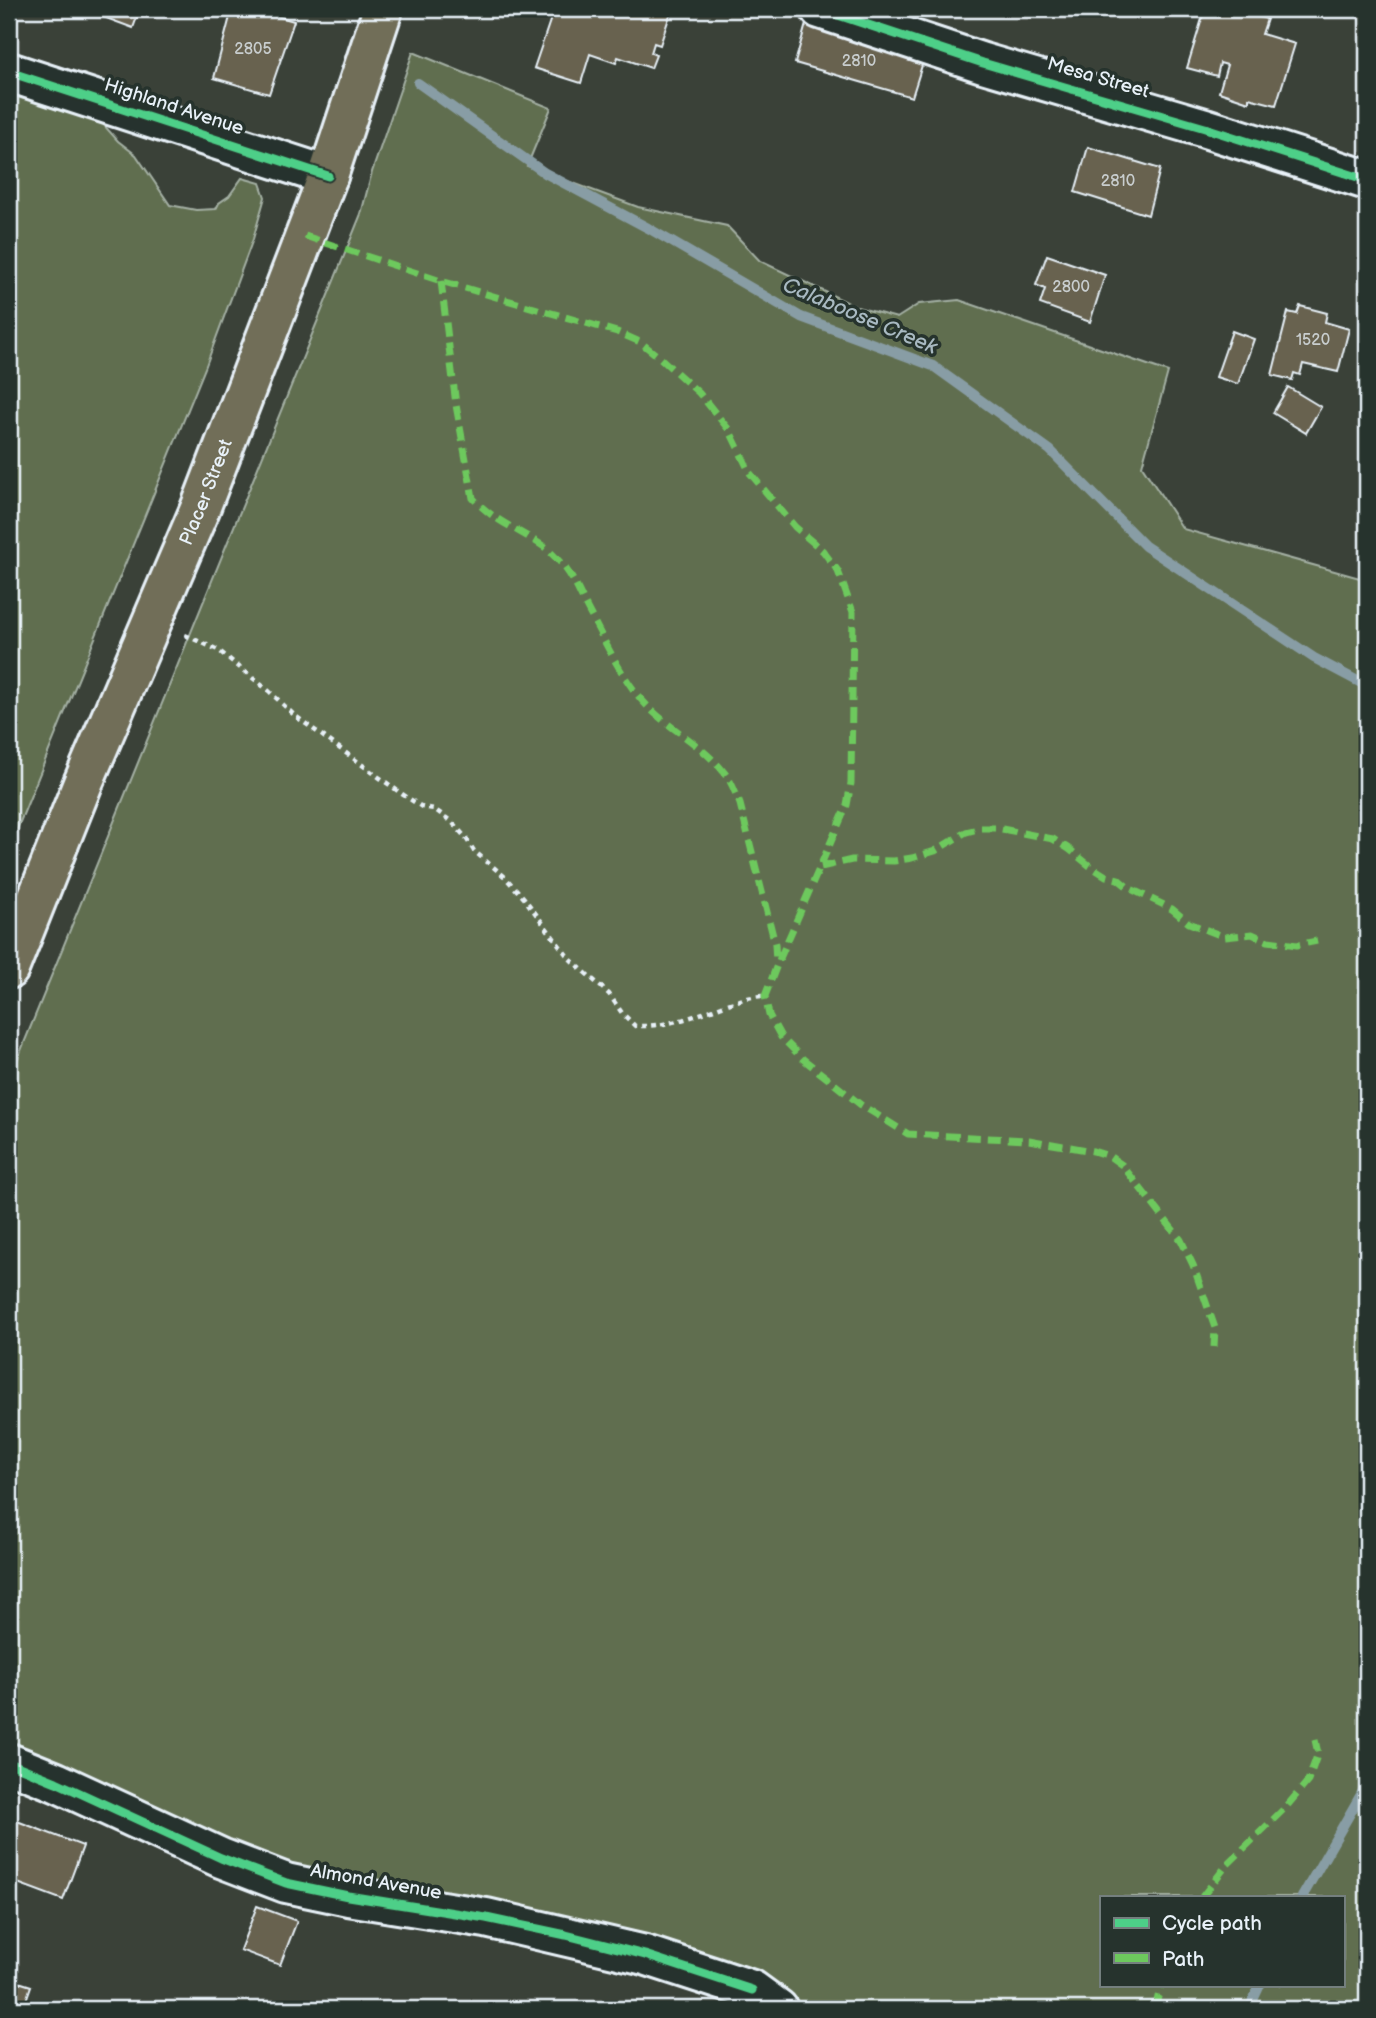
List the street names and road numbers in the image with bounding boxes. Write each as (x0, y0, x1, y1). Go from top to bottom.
street label: Mesa Street (1044, 53, 1152, 104)
street label: Highland Avenue (101, 74, 247, 140)
street label: Placer Street (174, 436, 237, 549)
street label: Almond Avenue (309, 1859, 443, 1905)

